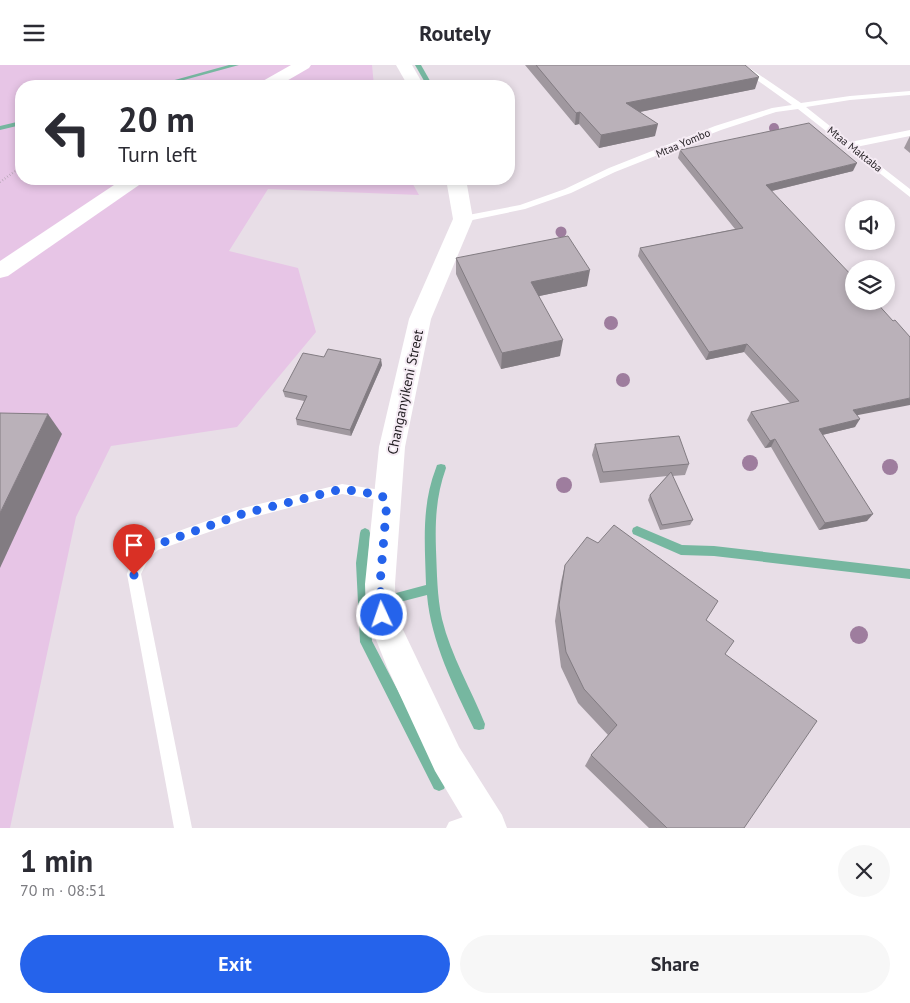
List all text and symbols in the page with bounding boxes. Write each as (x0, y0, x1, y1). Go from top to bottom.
icon: menu (20, 19, 48, 47)
text: Routely (419, 19, 491, 47)
icon: search (862, 19, 890, 47)
text: 20 m (118, 96, 195, 142)
icon: left (35, 100, 100, 165)
street label: Mtaa Maktaba (825, 123, 885, 175)
street label: Mtaa Yombo (654, 125, 712, 161)
text: Turn left (118, 140, 197, 168)
map controls (845, 200, 895, 310)
button: sound (845, 200, 895, 250)
button: layers (845, 260, 895, 310)
street label: Changanyikeni Street (383, 328, 427, 456)
pin (113, 524, 155, 575)
icon: arrive (120, 531, 148, 559)
position arrow (355, 588, 407, 640)
text: 1 min (20, 841, 93, 880)
button: close (838, 845, 890, 897)
text: 70 m · 08:51 (20, 880, 106, 900)
button: Exit (20, 935, 450, 993)
button: Share (460, 935, 890, 993)

